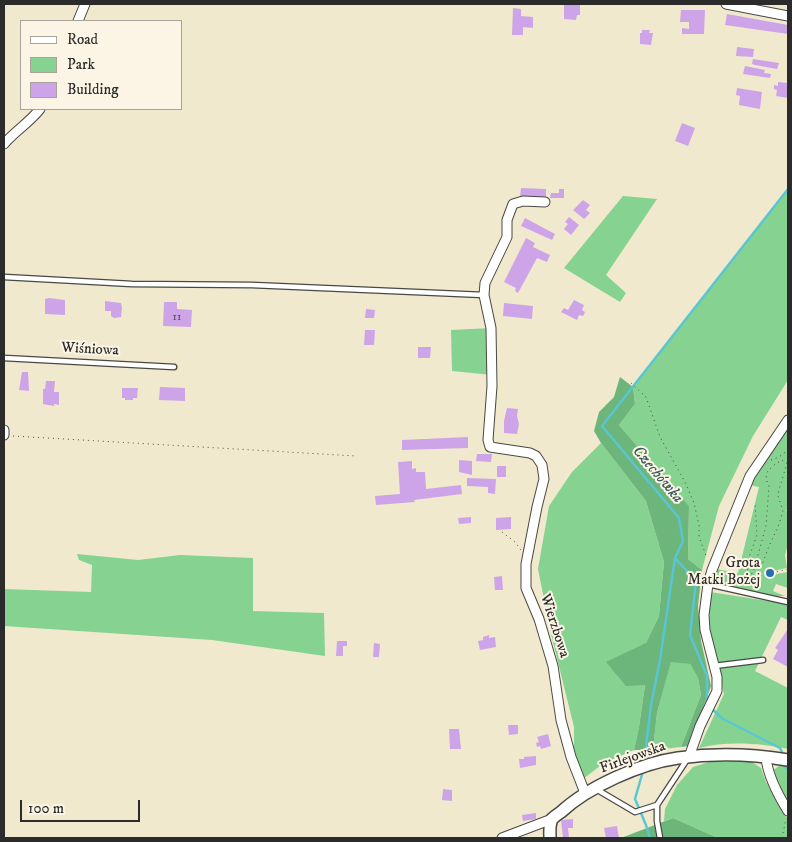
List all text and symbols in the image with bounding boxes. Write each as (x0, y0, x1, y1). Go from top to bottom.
legend (20, 20, 182, 110)
text: Road (67, 30, 98, 49)
text: Park (67, 55, 95, 74)
text: Building (67, 80, 119, 99)
house number: 11 (173, 311, 181, 325)
street label: Wiśniowa (61, 340, 119, 360)
water label: Czechówka (627, 442, 687, 508)
place label: Grota Matki Bożej (687, 555, 760, 590)
marker: Grota Matki Bożej (764, 567, 776, 579)
street label: Wierzbowa (535, 592, 573, 660)
street label: Firlejowska (598, 738, 668, 778)
scale bar (22, 790, 142, 822)
text: 100 m (28, 799, 64, 818)

